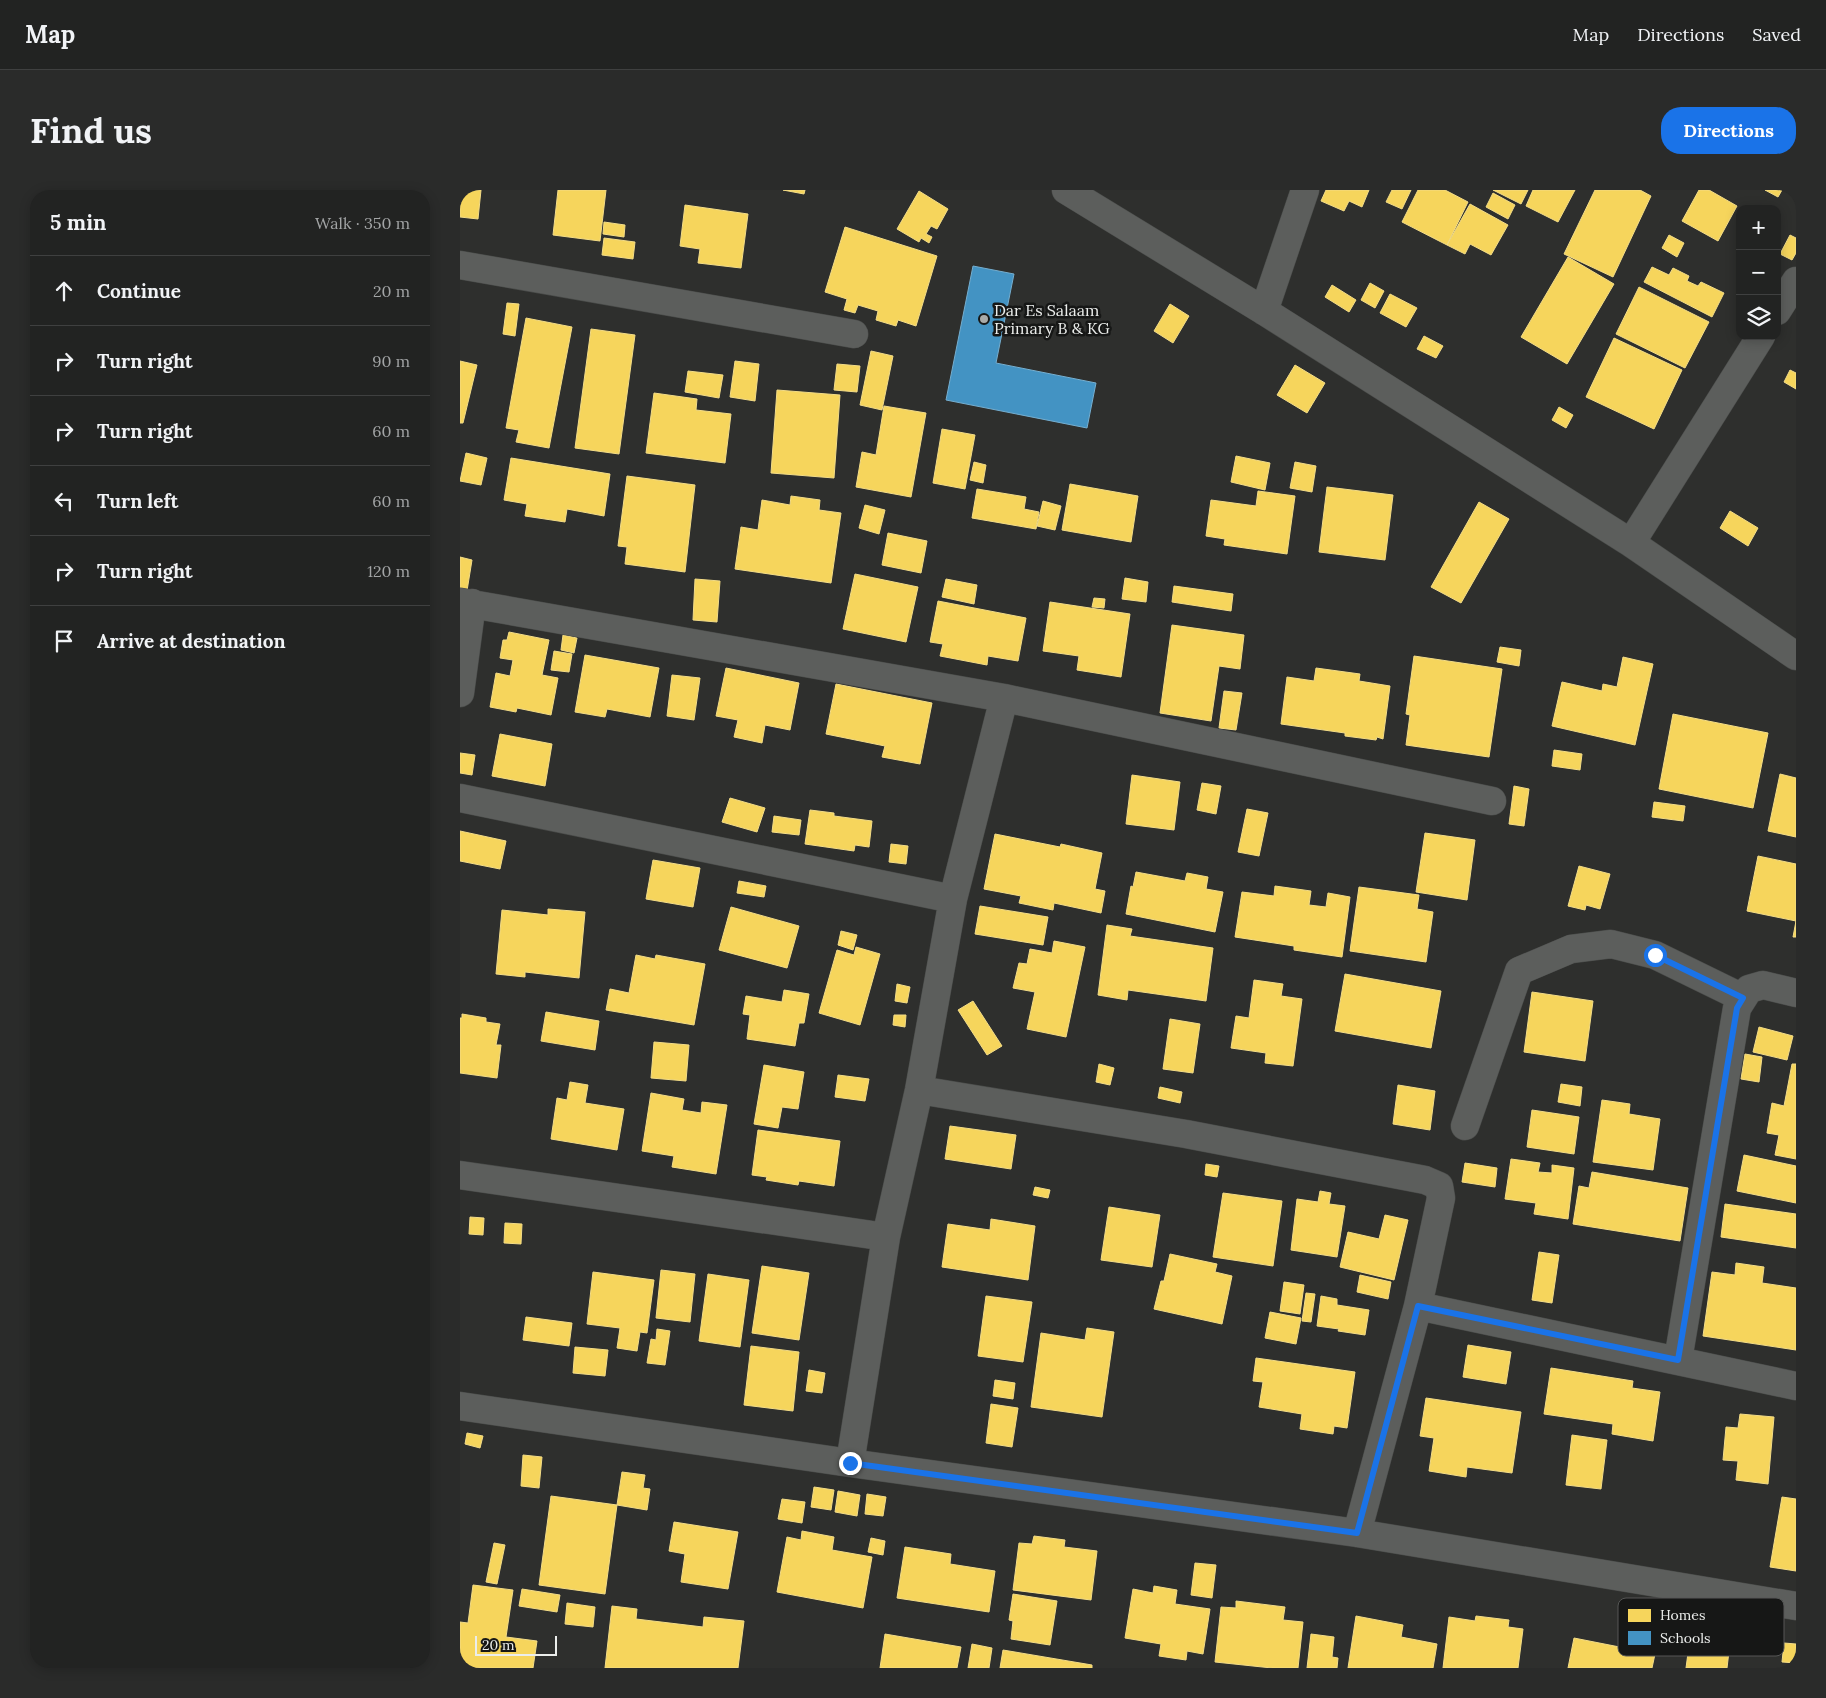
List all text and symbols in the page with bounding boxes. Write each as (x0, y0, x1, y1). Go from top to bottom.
text: Map (25, 19, 75, 50)
text: Map (1573, 23, 1609, 46)
text: Directions (1637, 23, 1724, 46)
text: Saved (1752, 23, 1801, 46)
button: Directions (1661, 107, 1796, 154)
text: Find us (30, 108, 152, 153)
map controls (1736, 205, 1781, 340)
button: + (1736, 205, 1781, 250)
text: 5 min (50, 209, 106, 236)
text: Walk · 350 m (315, 213, 410, 233)
button: − (1736, 250, 1781, 295)
icon: ahead (50, 277, 78, 305)
text: Continue (97, 279, 181, 303)
text: 20 m (373, 281, 410, 301)
button: layers (1736, 295, 1781, 340)
place label: Dar Es Salaam Primary B & KG (994, 300, 1110, 338)
marker: Dar Es Salaam Primary B & KG (978, 313, 990, 325)
icon: right (50, 347, 78, 375)
text: Turn right (97, 349, 193, 373)
text: 90 m (372, 351, 410, 371)
icon: right (50, 417, 78, 445)
text: Turn right (97, 419, 193, 443)
text: 60 m (372, 421, 410, 441)
icon: left (50, 487, 78, 515)
text: Turn left (97, 489, 178, 513)
text: 60 m (372, 491, 410, 511)
icon: right (50, 557, 78, 585)
text: Turn right (97, 559, 193, 583)
text: 120 m (367, 561, 410, 581)
icon: arrive (50, 627, 78, 655)
text: Arrive at destination (97, 629, 286, 653)
route start (1644, 944, 1667, 967)
route end (839, 1452, 862, 1475)
legend (1618, 1598, 1784, 1656)
text: Homes (1660, 1606, 1705, 1624)
text: Schools (1660, 1629, 1710, 1647)
scale bar (475, 1633, 558, 1656)
text: 20 m (482, 1636, 514, 1654)

